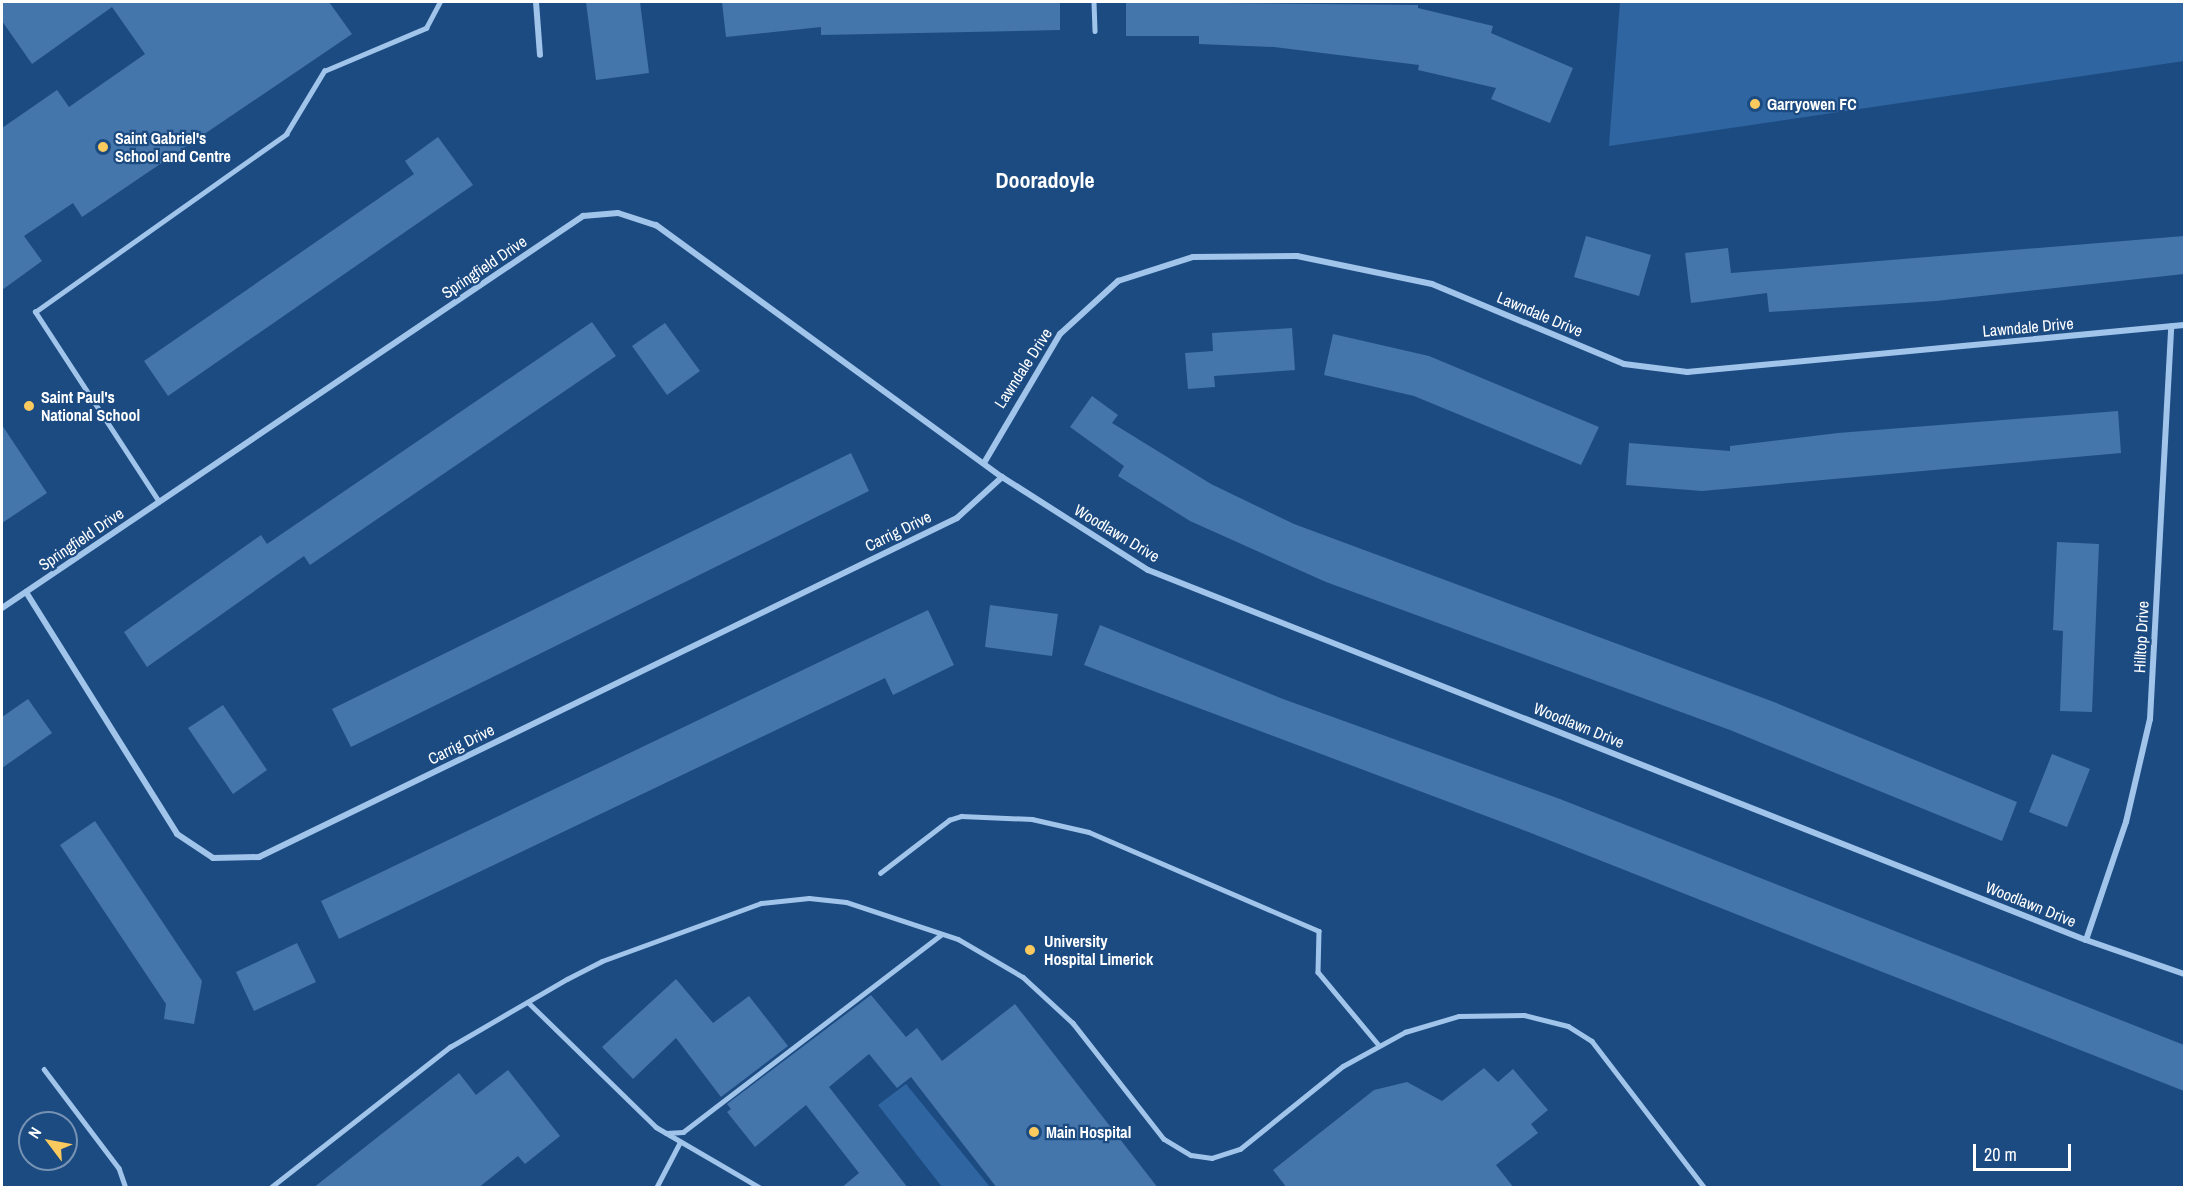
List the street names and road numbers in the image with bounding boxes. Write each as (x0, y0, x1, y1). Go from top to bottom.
street label: Springfield Drive (438, 232, 530, 302)
street label: Lawndale Drive (1494, 287, 1586, 341)
street label: Lawndale Drive (1982, 313, 2074, 341)
street label: Lawndale Drive (990, 325, 1056, 411)
street label: Woodlawn Drive (1071, 500, 1163, 566)
street label: Springfield Drive (35, 504, 127, 574)
street label: Carrig Drive (862, 507, 934, 555)
street label: Hilltop Drive (2130, 600, 2152, 674)
street label: Woodlawn Drive (1531, 698, 1627, 752)
street label: Carrig Drive (425, 720, 497, 768)
street label: Woodlawn Drive (1983, 877, 2079, 931)

